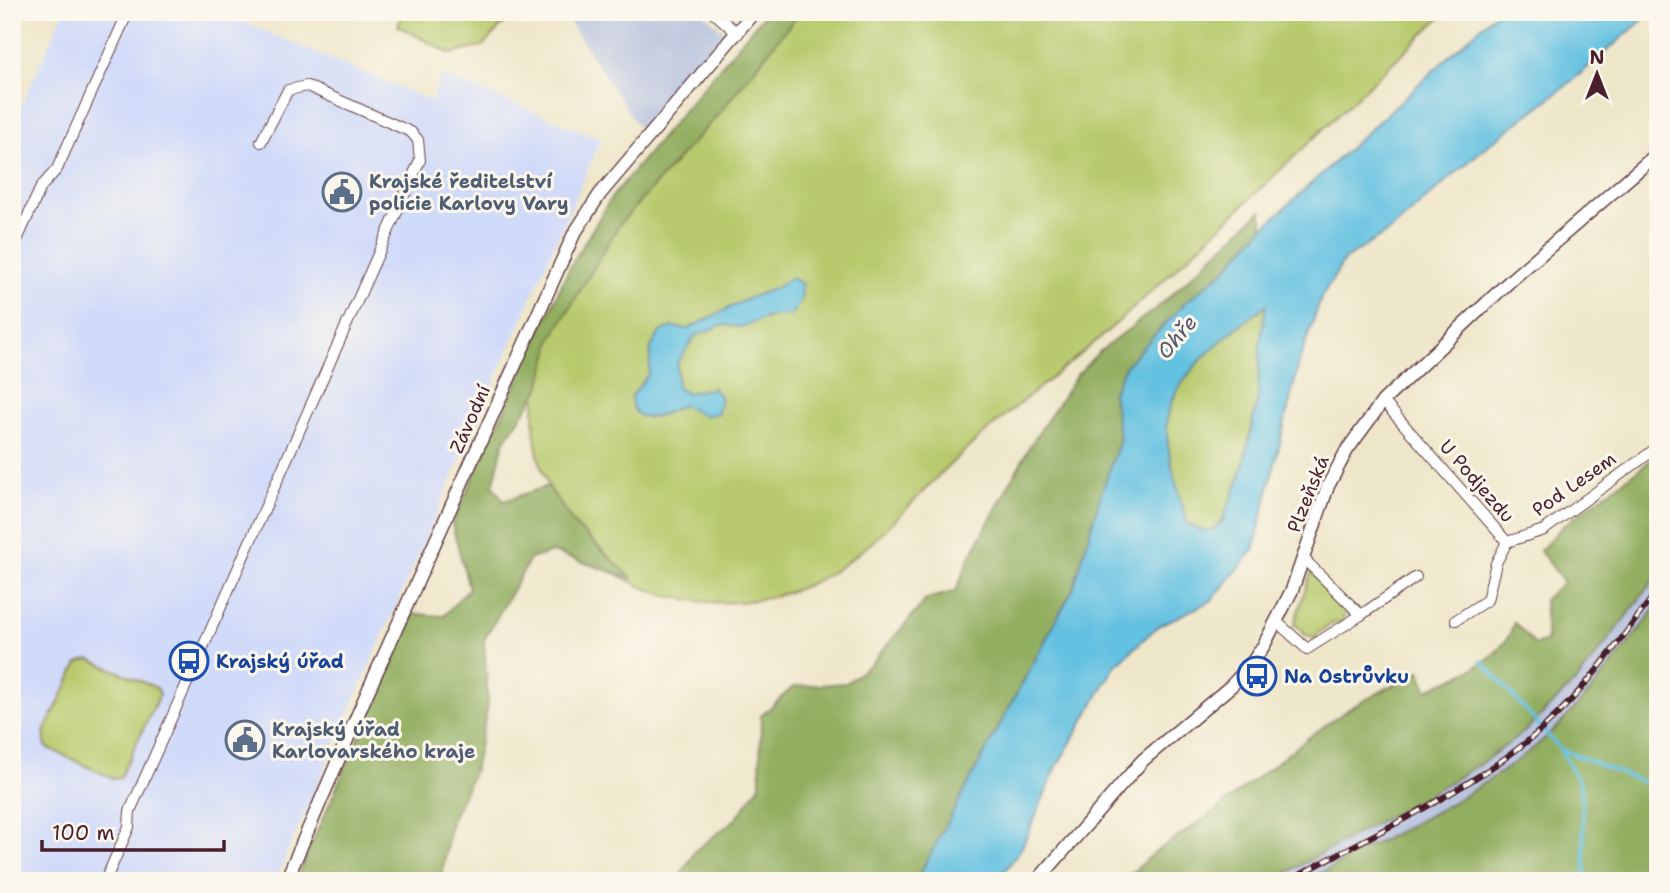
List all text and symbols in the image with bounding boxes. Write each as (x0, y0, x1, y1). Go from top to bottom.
north arrow (1562, 38, 1632, 108)
text: N (1589, 45, 1605, 70)
place label: Krajské ředitelství policie Karlovy Vary (369, 169, 569, 216)
public building icon: Krajské ředitelství policie Karlovy Vary (321, 171, 363, 213)
water label: Ohře (1151, 309, 1203, 365)
street label: Závodní (444, 380, 496, 457)
street label: U Podjezdu (1434, 434, 1520, 528)
street label: Pod Lesem (1527, 446, 1621, 522)
street label: Plzeňská (1281, 452, 1335, 536)
bus stop icon: Krajský úřad (168, 640, 210, 682)
place label: Krajský úřad (216, 649, 344, 674)
bus stop icon: Na Ostrůvku (1236, 655, 1278, 697)
place label: Na Ostrůvku (1284, 664, 1409, 689)
place label: Krajský úřad Karlovarského kraje (272, 717, 475, 764)
public building icon: Krajský úřad Karlovarského kraje (224, 719, 266, 761)
scale bar (42, 809, 224, 853)
text: 100 m (52, 819, 115, 847)

